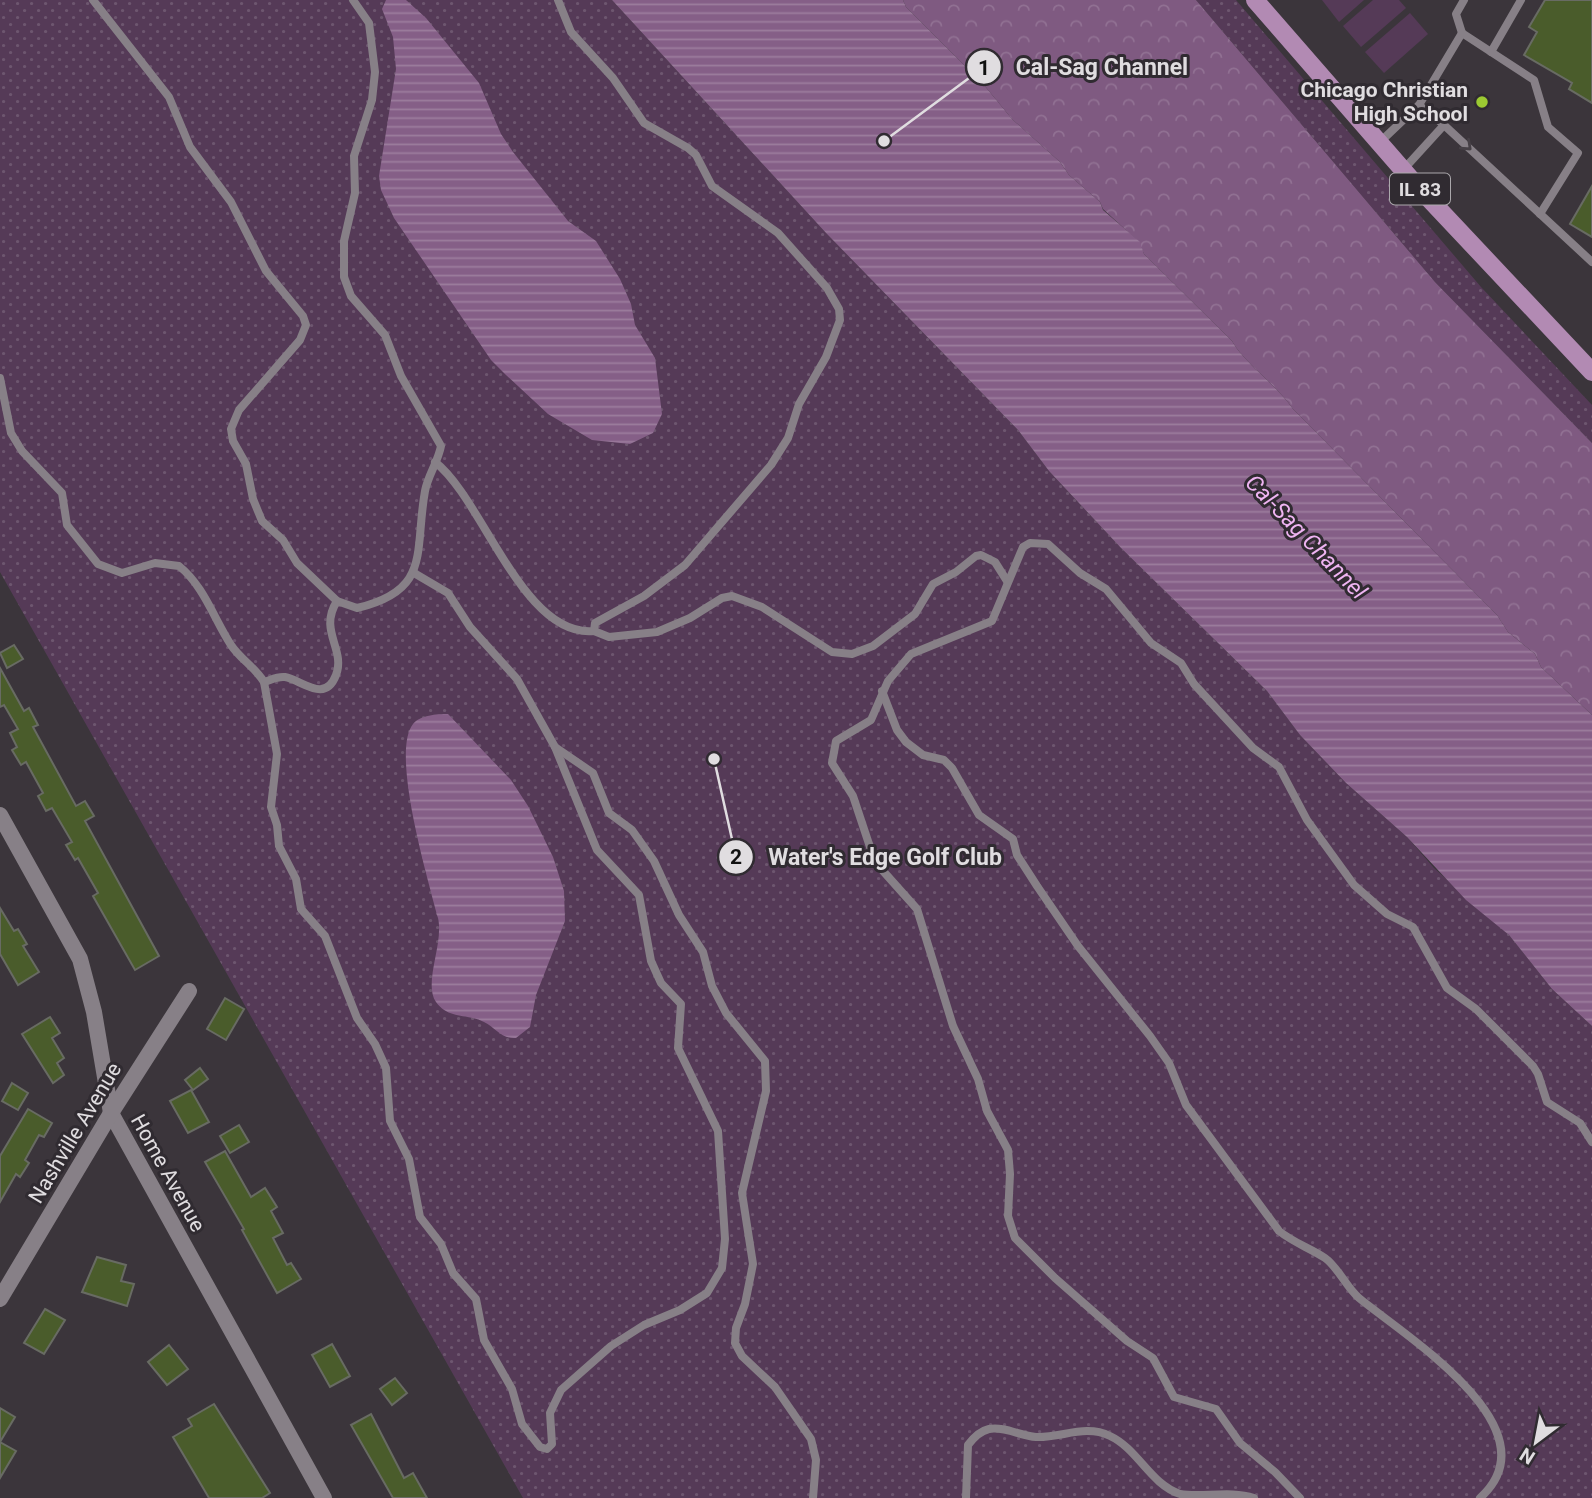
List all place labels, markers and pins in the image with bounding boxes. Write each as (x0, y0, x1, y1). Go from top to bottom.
callout: Cal-Sag Channel (967, 45, 1202, 89)
place label: Chicago Christian High School (1300, 78, 1468, 126)
marker: Chicago Christian High School (1474, 94, 1490, 110)
callout: Water's Edge Golf Club (719, 835, 1016, 879)

